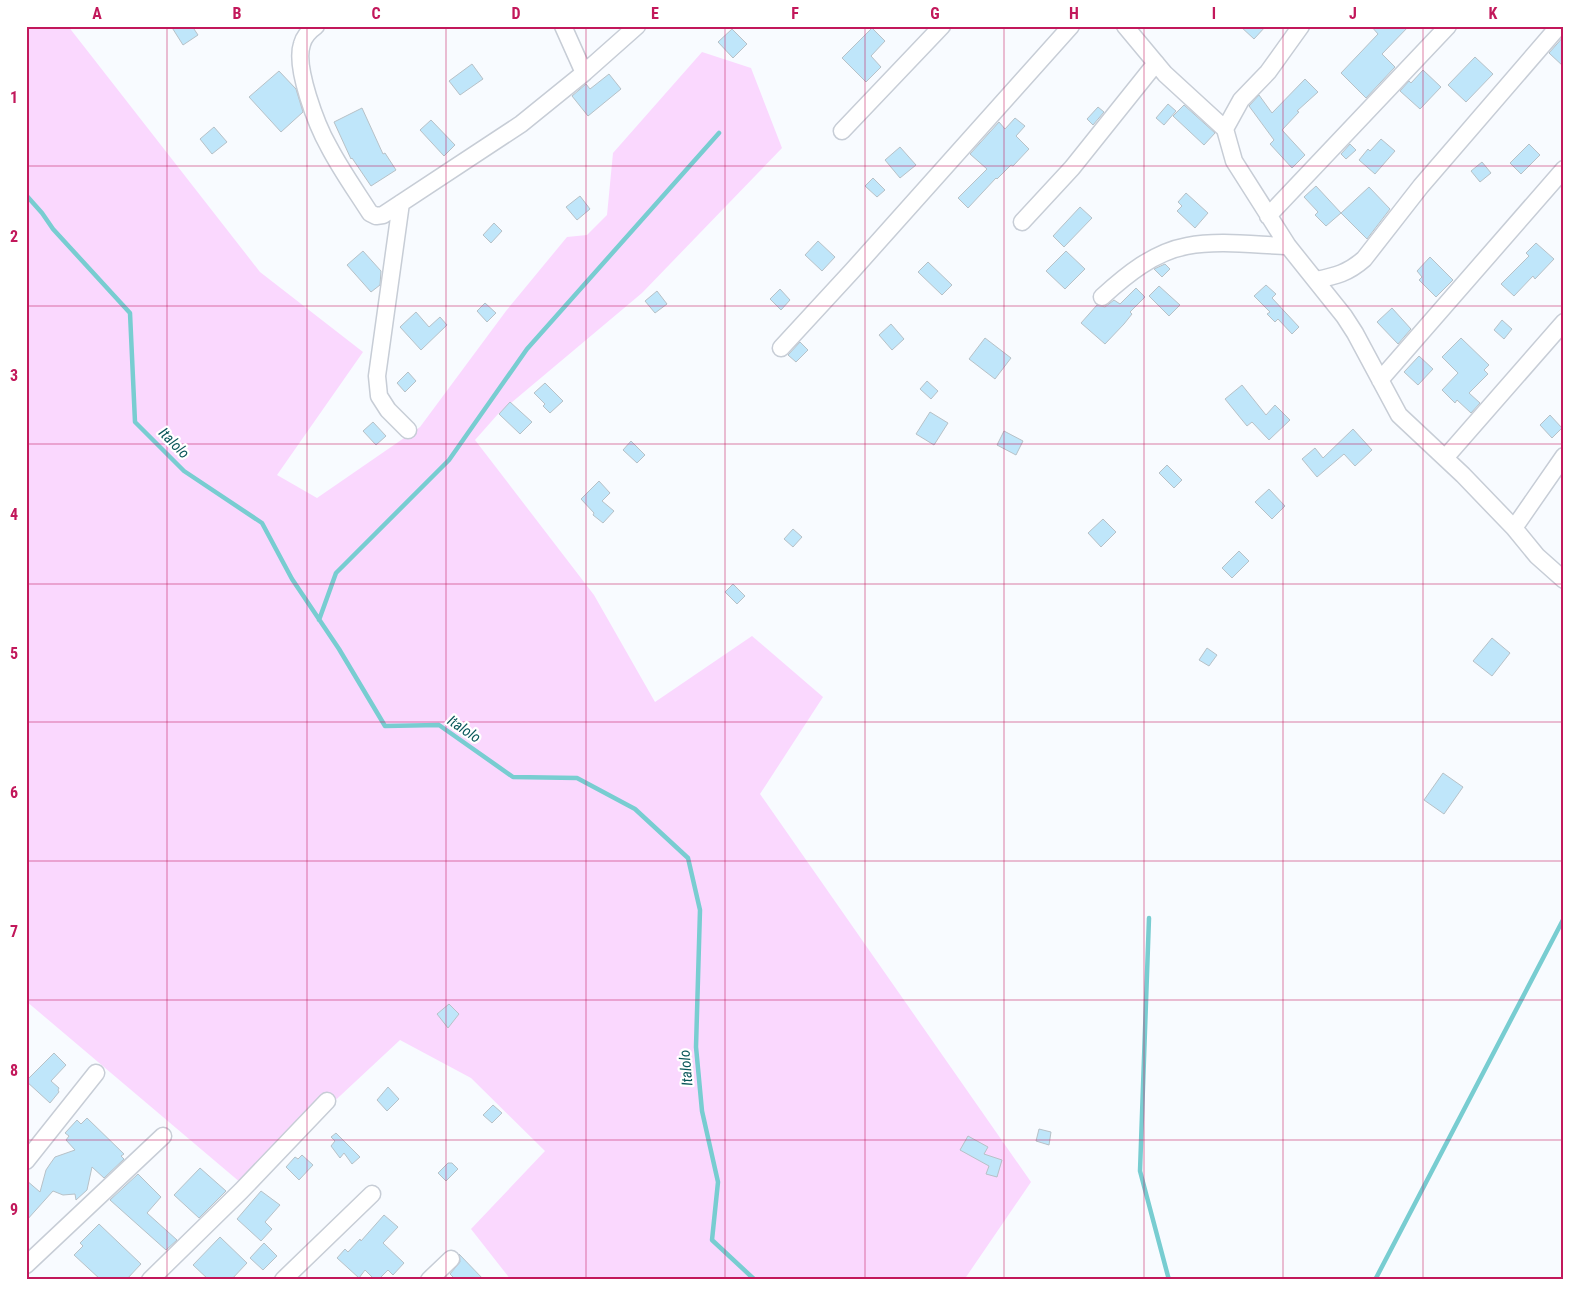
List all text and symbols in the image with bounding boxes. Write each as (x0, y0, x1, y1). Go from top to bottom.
text: A (92, 4, 102, 23)
text: B (233, 4, 242, 23)
text: C (371, 4, 381, 23)
text: D (511, 4, 521, 23)
text: E (651, 4, 659, 23)
text: F (791, 4, 799, 23)
text: G (930, 4, 940, 23)
text: H (1069, 4, 1079, 23)
text: I (1212, 4, 1216, 23)
text: J (1349, 4, 1357, 23)
text: K (1489, 4, 1498, 23)
text: 1 (10, 88, 18, 107)
text: 2 (10, 227, 18, 246)
text: 3 (10, 366, 18, 385)
water label: Italolo (155, 424, 193, 462)
text: 4 (10, 505, 18, 524)
text: 5 (10, 644, 18, 663)
water label: Italolo (444, 711, 484, 747)
text: 6 (10, 783, 18, 802)
text: 7 (10, 922, 18, 941)
water label: Italolo (675, 1049, 697, 1087)
text: 8 (10, 1061, 18, 1080)
text: 9 (10, 1200, 18, 1219)

